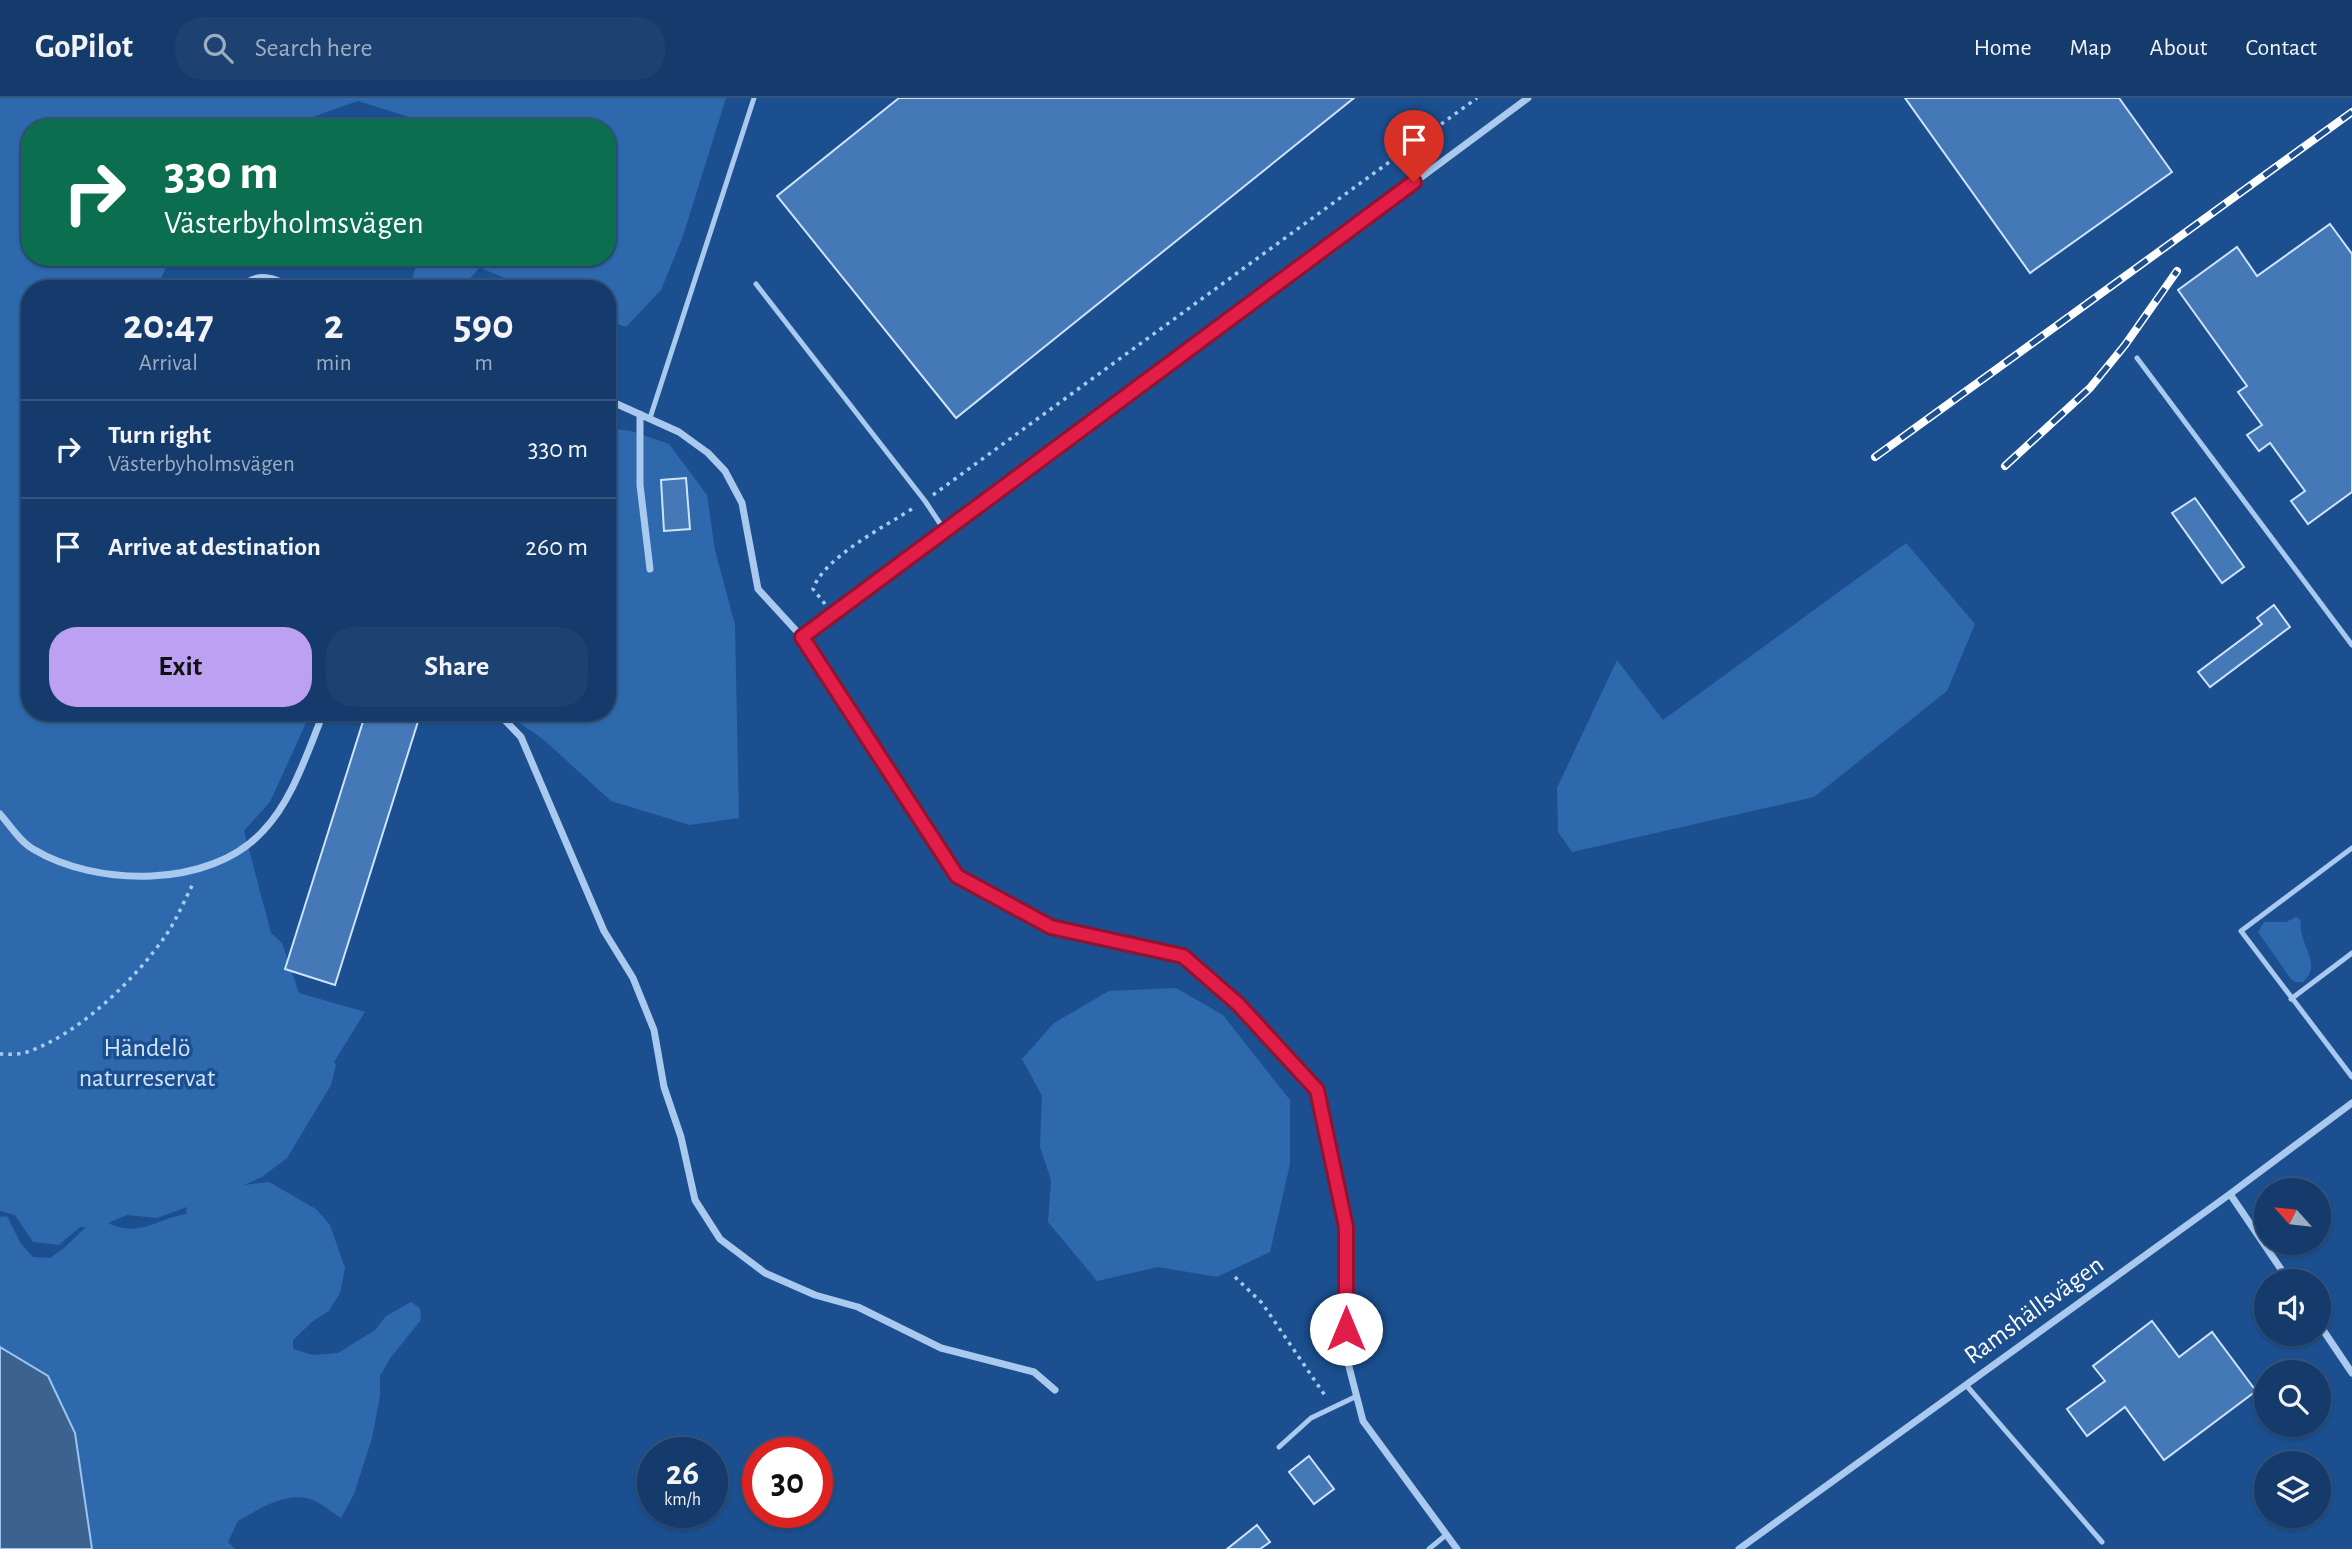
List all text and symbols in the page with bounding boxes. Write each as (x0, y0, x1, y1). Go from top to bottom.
search box (175, 17, 665, 80)
icon: search (199, 29, 237, 67)
text: GoPilot (35, 31, 133, 64)
text: Search here (255, 35, 372, 61)
text: Home (1974, 36, 2032, 60)
text: Map (2070, 36, 2112, 60)
text: About (2150, 36, 2207, 60)
text: Contact (2245, 36, 2317, 60)
pin (1384, 110, 1444, 182)
icon: arrive (1395, 121, 1433, 159)
icon: right (49, 147, 140, 238)
text: 330 m (164, 149, 279, 198)
text: Västerbyholmsvägen (164, 207, 424, 239)
text: 20:47 (123, 304, 214, 346)
text: 2 (324, 304, 344, 346)
text: 590 (454, 304, 514, 346)
text: Arrival (139, 352, 198, 375)
text: min (316, 352, 352, 375)
text: m (475, 352, 493, 375)
text: Turn right (108, 422, 211, 448)
icon: right (49, 430, 87, 468)
text: 330 m (528, 436, 588, 462)
text: Västerbyholmsvägen (108, 453, 295, 476)
icon: arrive (49, 528, 87, 566)
text: Arrive at destination (108, 534, 321, 560)
text: 260 m (525, 534, 588, 560)
button: Exit (49, 627, 312, 707)
button: Share (326, 627, 588, 707)
park label: Händelö naturreservat (79, 1035, 215, 1091)
north arrow (2254, 1178, 2331, 1255)
map controls (2254, 1178, 2331, 1528)
street label: Ramshällsvägen (1960, 1251, 2108, 1369)
button: sound (2254, 1269, 2331, 1346)
position arrow (1309, 1292, 1383, 1366)
button: search (2254, 1360, 2331, 1437)
speed limit sign: 30 (742, 1437, 833, 1528)
button: layers (2254, 1451, 2331, 1528)
text: 26 (666, 1456, 699, 1491)
text: km/h (664, 1491, 701, 1509)

